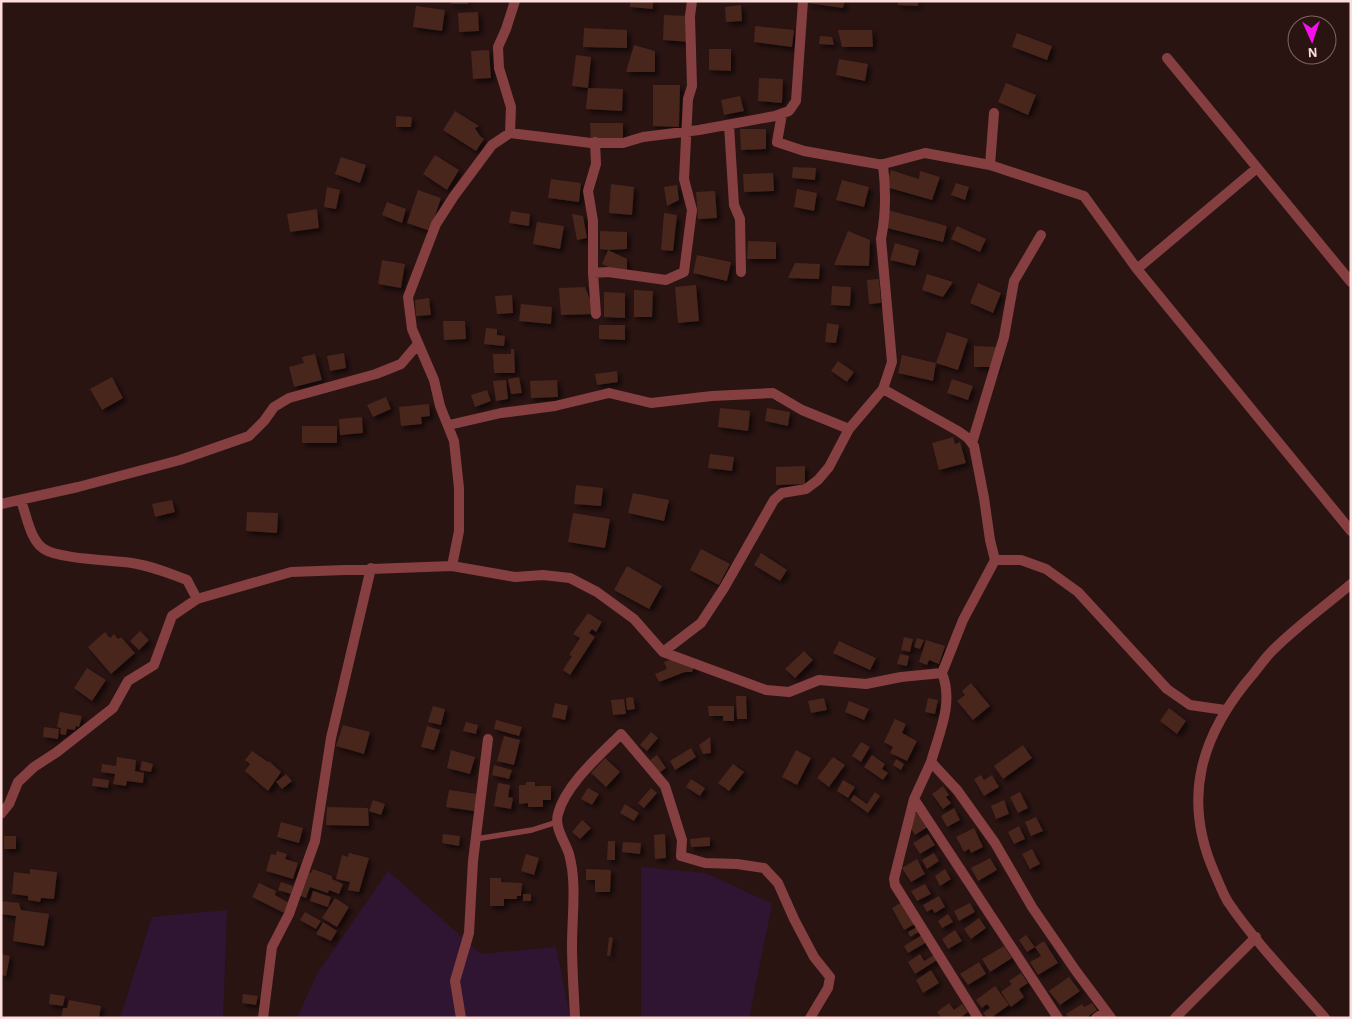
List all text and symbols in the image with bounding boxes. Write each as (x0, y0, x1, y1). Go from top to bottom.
north arrow (1287, 15, 1337, 65)
text: N (1307, 45, 1318, 59)

